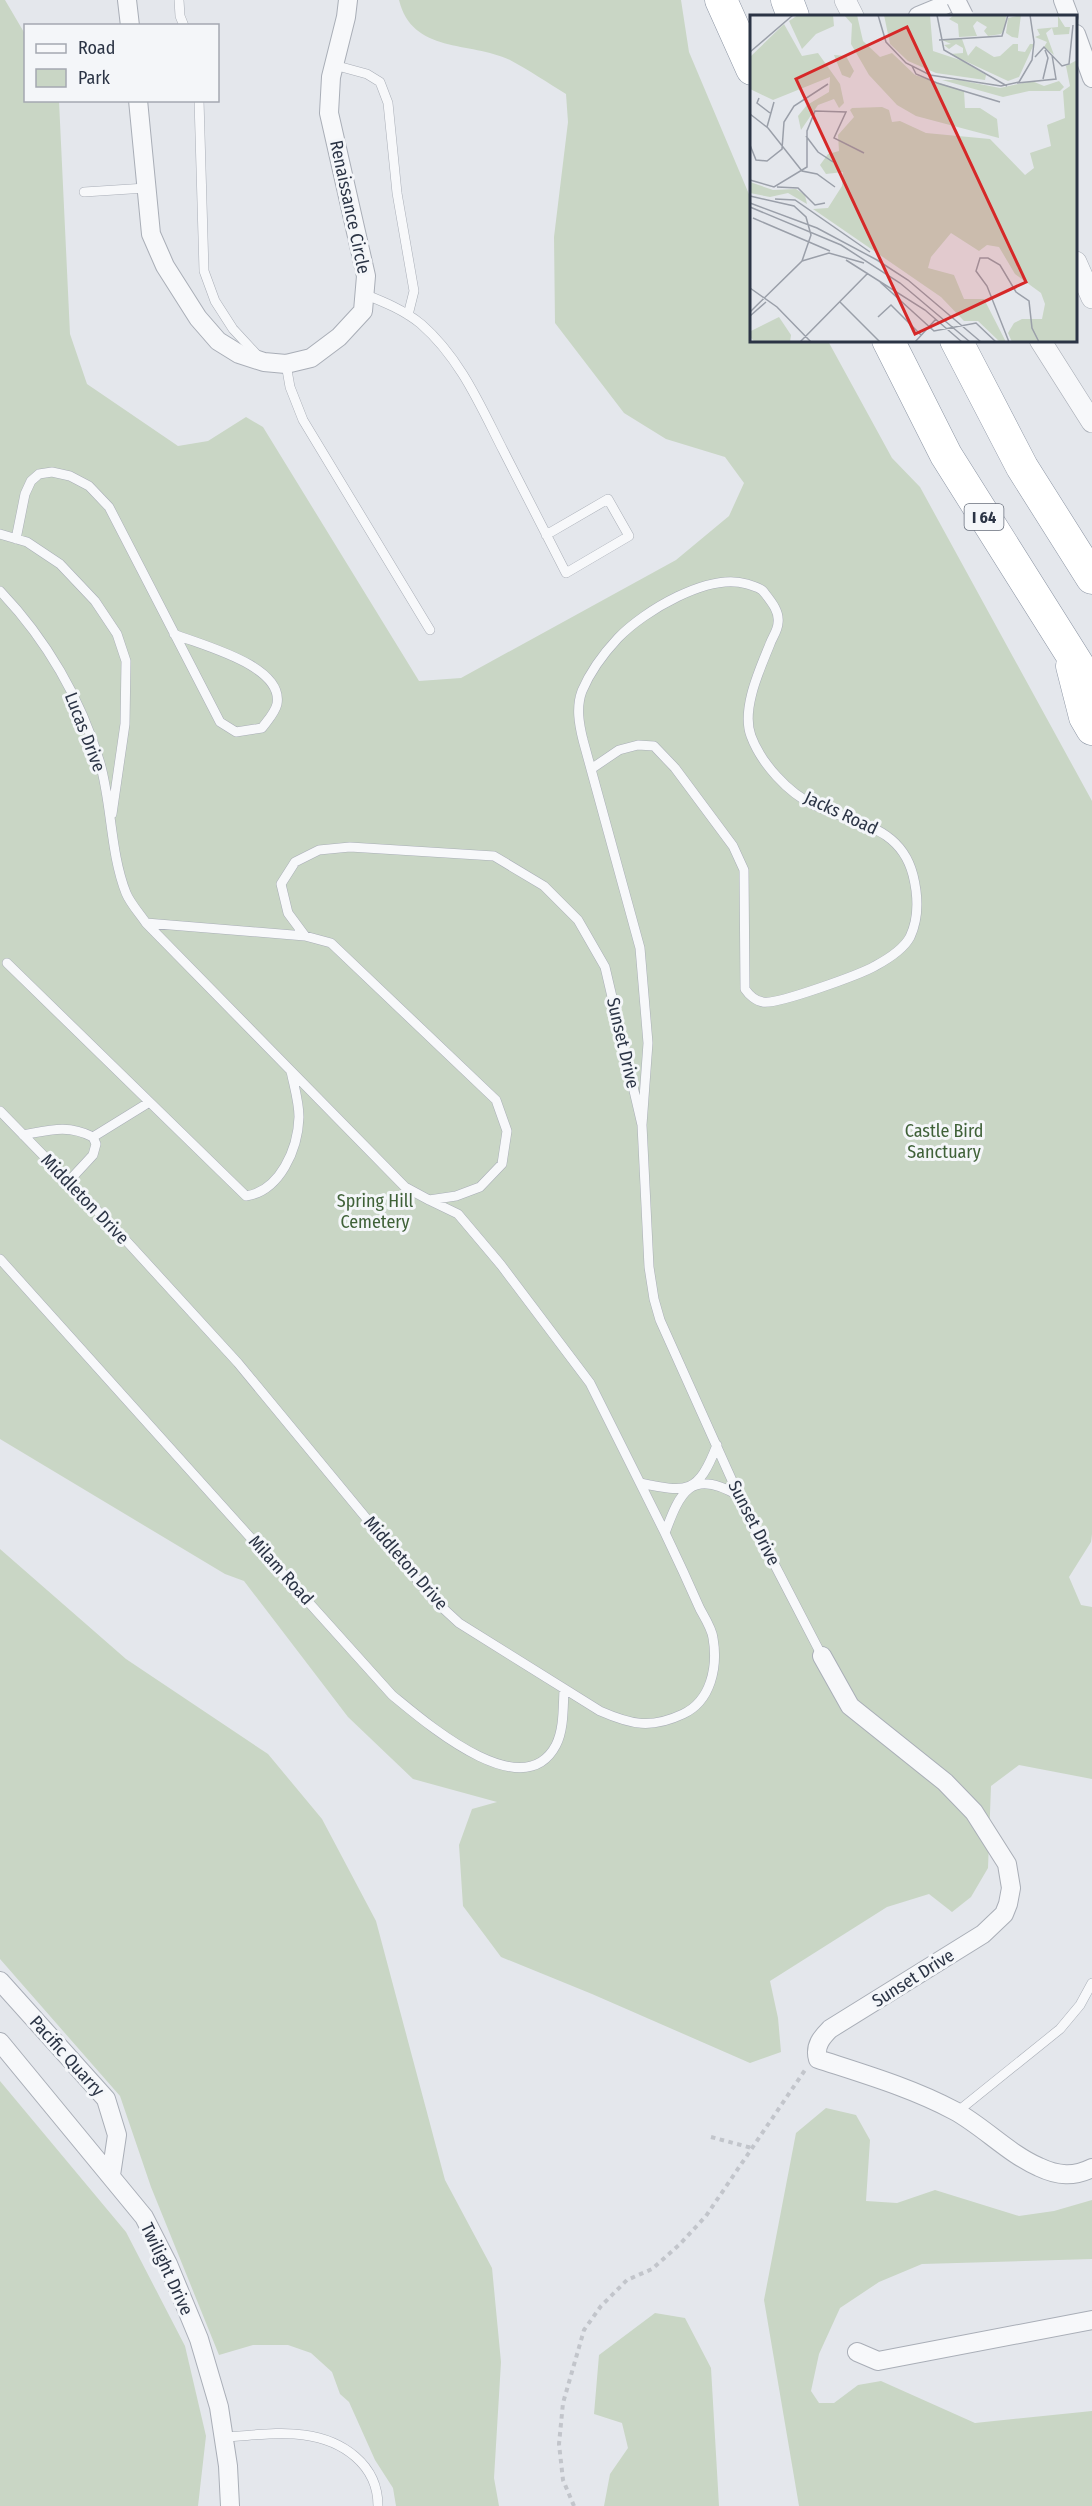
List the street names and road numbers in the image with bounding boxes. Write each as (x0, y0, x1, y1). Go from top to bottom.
street label: Renaissance Circle (325, 138, 375, 276)
road number: I 64 (964, 504, 1004, 530)
street label: Lucas Drive (60, 689, 110, 775)
street label: Jacks Road (801, 786, 881, 840)
street label: Sunset Drive (602, 995, 644, 1091)
street label: Middleton Drive (36, 1149, 134, 1249)
street label: Sunset Drive (723, 1477, 785, 1569)
street label: Middleton Drive (359, 1512, 453, 1614)
street label: Milam Road (244, 1531, 318, 1609)
street label: Sunset Drive (868, 1944, 958, 2012)
street label: Pacific Quarry (25, 2011, 109, 2101)
street label: Twilight Drive (136, 2219, 198, 2319)

